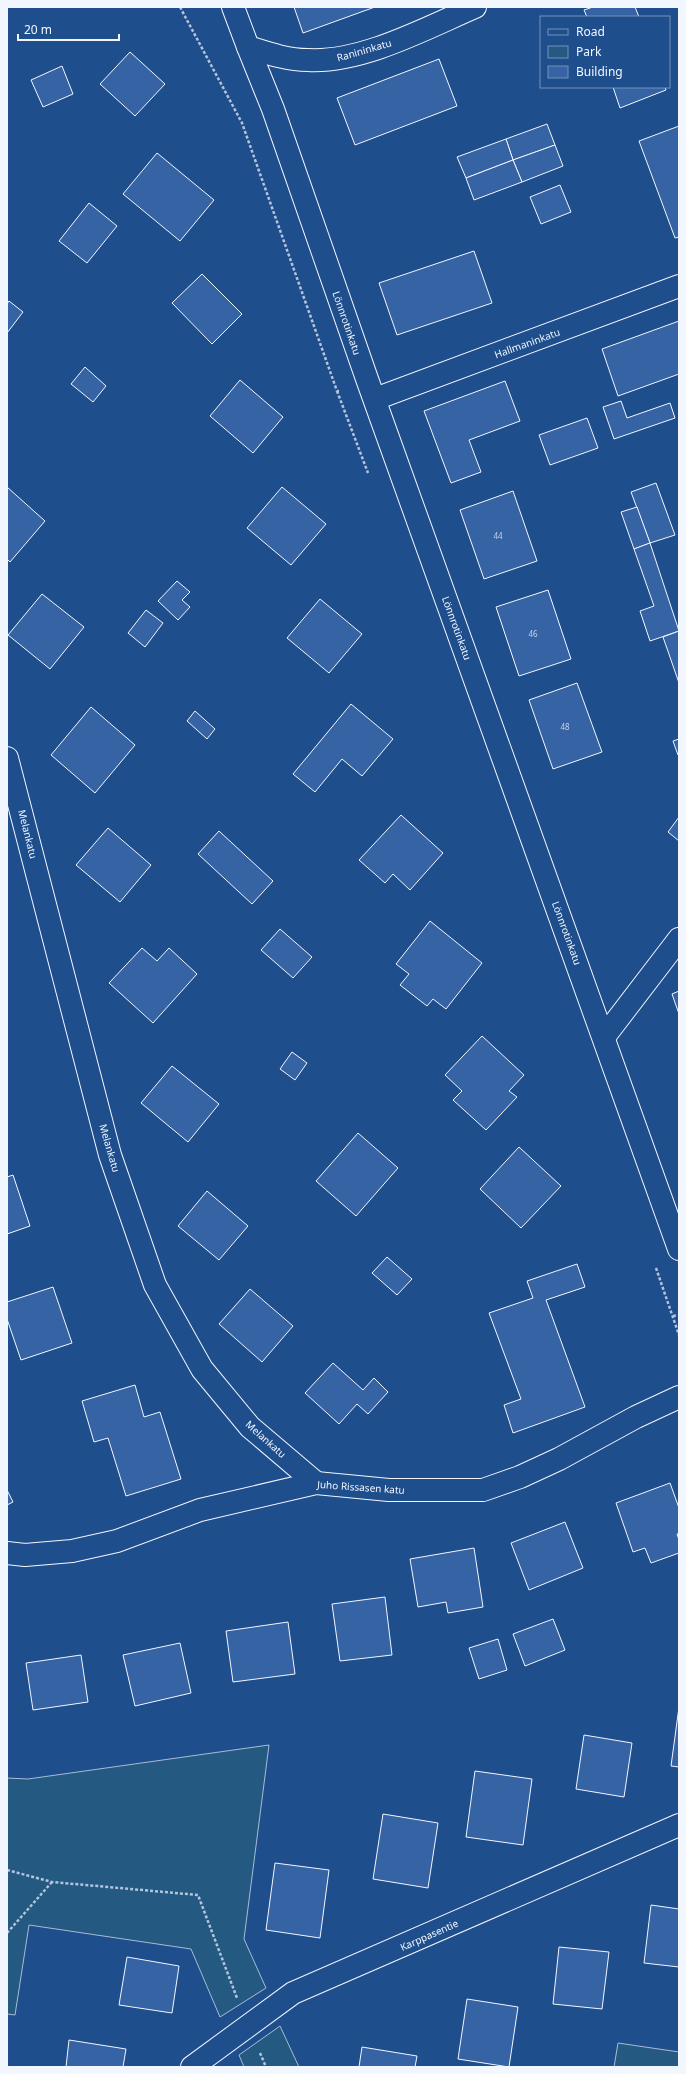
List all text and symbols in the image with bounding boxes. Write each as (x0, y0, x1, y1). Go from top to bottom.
scale bar (18, 16, 119, 42)
legend (540, 16, 670, 88)
text: 20 m (24, 21, 52, 38)
text: Road (576, 23, 605, 40)
street label: Ranininkatu (335, 36, 393, 64)
text: Park (576, 43, 602, 60)
text: Building (576, 63, 623, 80)
street label: Lönnrotinkatu (330, 289, 364, 357)
street label: Hallmaninkatu (492, 325, 562, 361)
house number: 44 (493, 530, 503, 541)
street label: Lönnrotinkatu (439, 594, 475, 662)
house number: 46 (528, 628, 538, 639)
house number: 48 (560, 721, 570, 732)
street label: Melankatu (15, 808, 41, 860)
street label: Lönnrotinkatu (549, 899, 585, 967)
street label: Melankatu (96, 1122, 124, 1174)
street label: Melankatu (243, 1417, 289, 1461)
street label: Juho Rissasen katu (316, 1477, 405, 1497)
street label: Karppasentie (398, 1916, 461, 1954)

